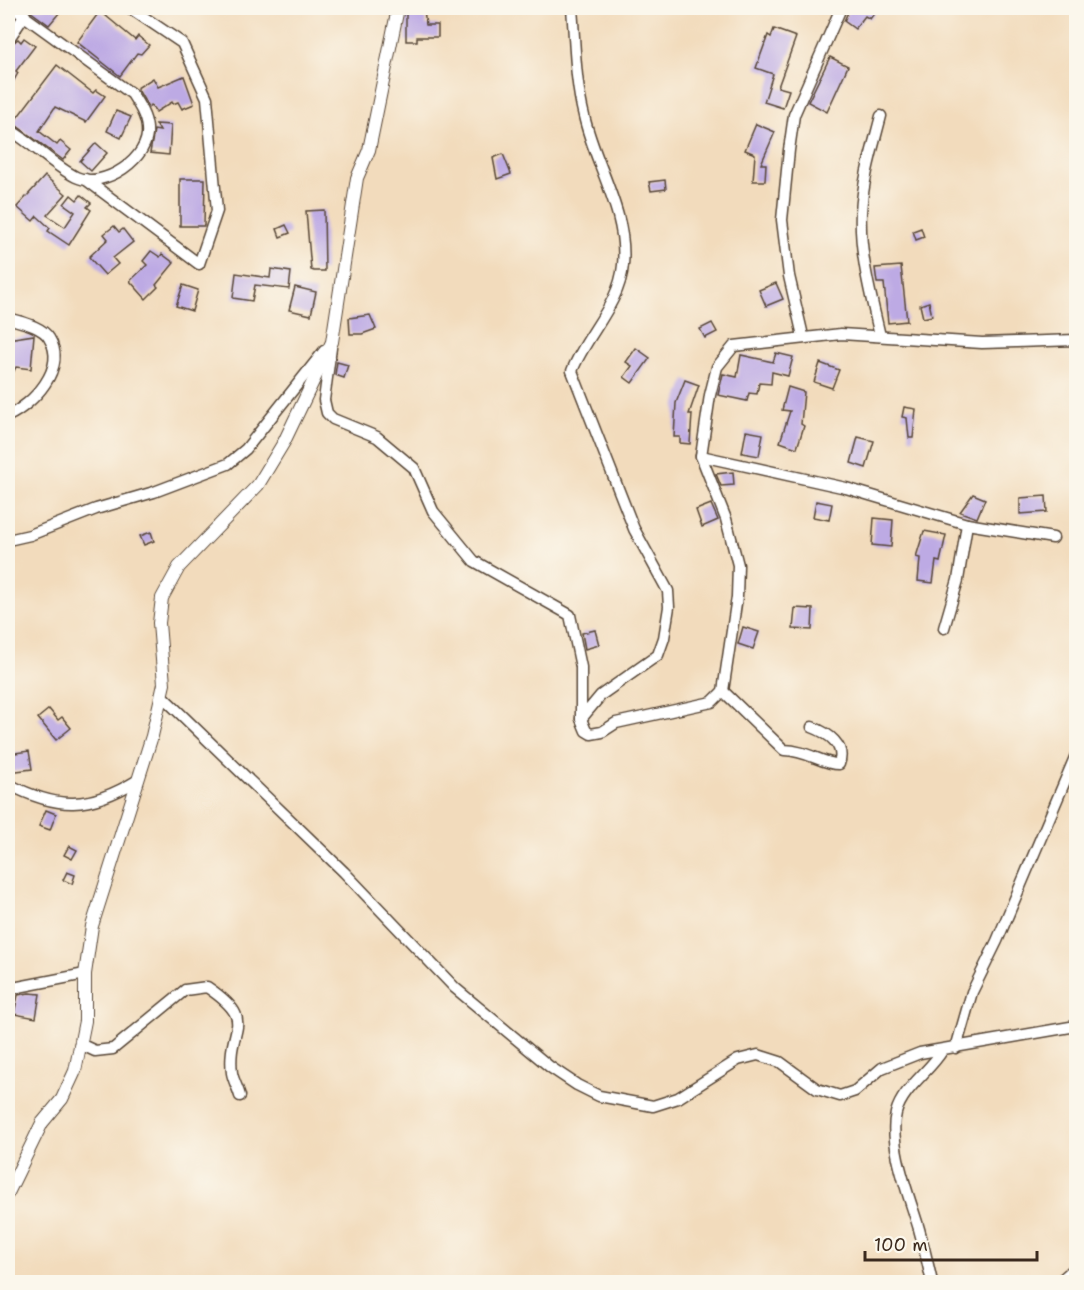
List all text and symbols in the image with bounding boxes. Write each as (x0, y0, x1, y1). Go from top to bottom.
scale bar (865, 1224, 1038, 1262)
text: 100 m (874, 1233, 928, 1257)

